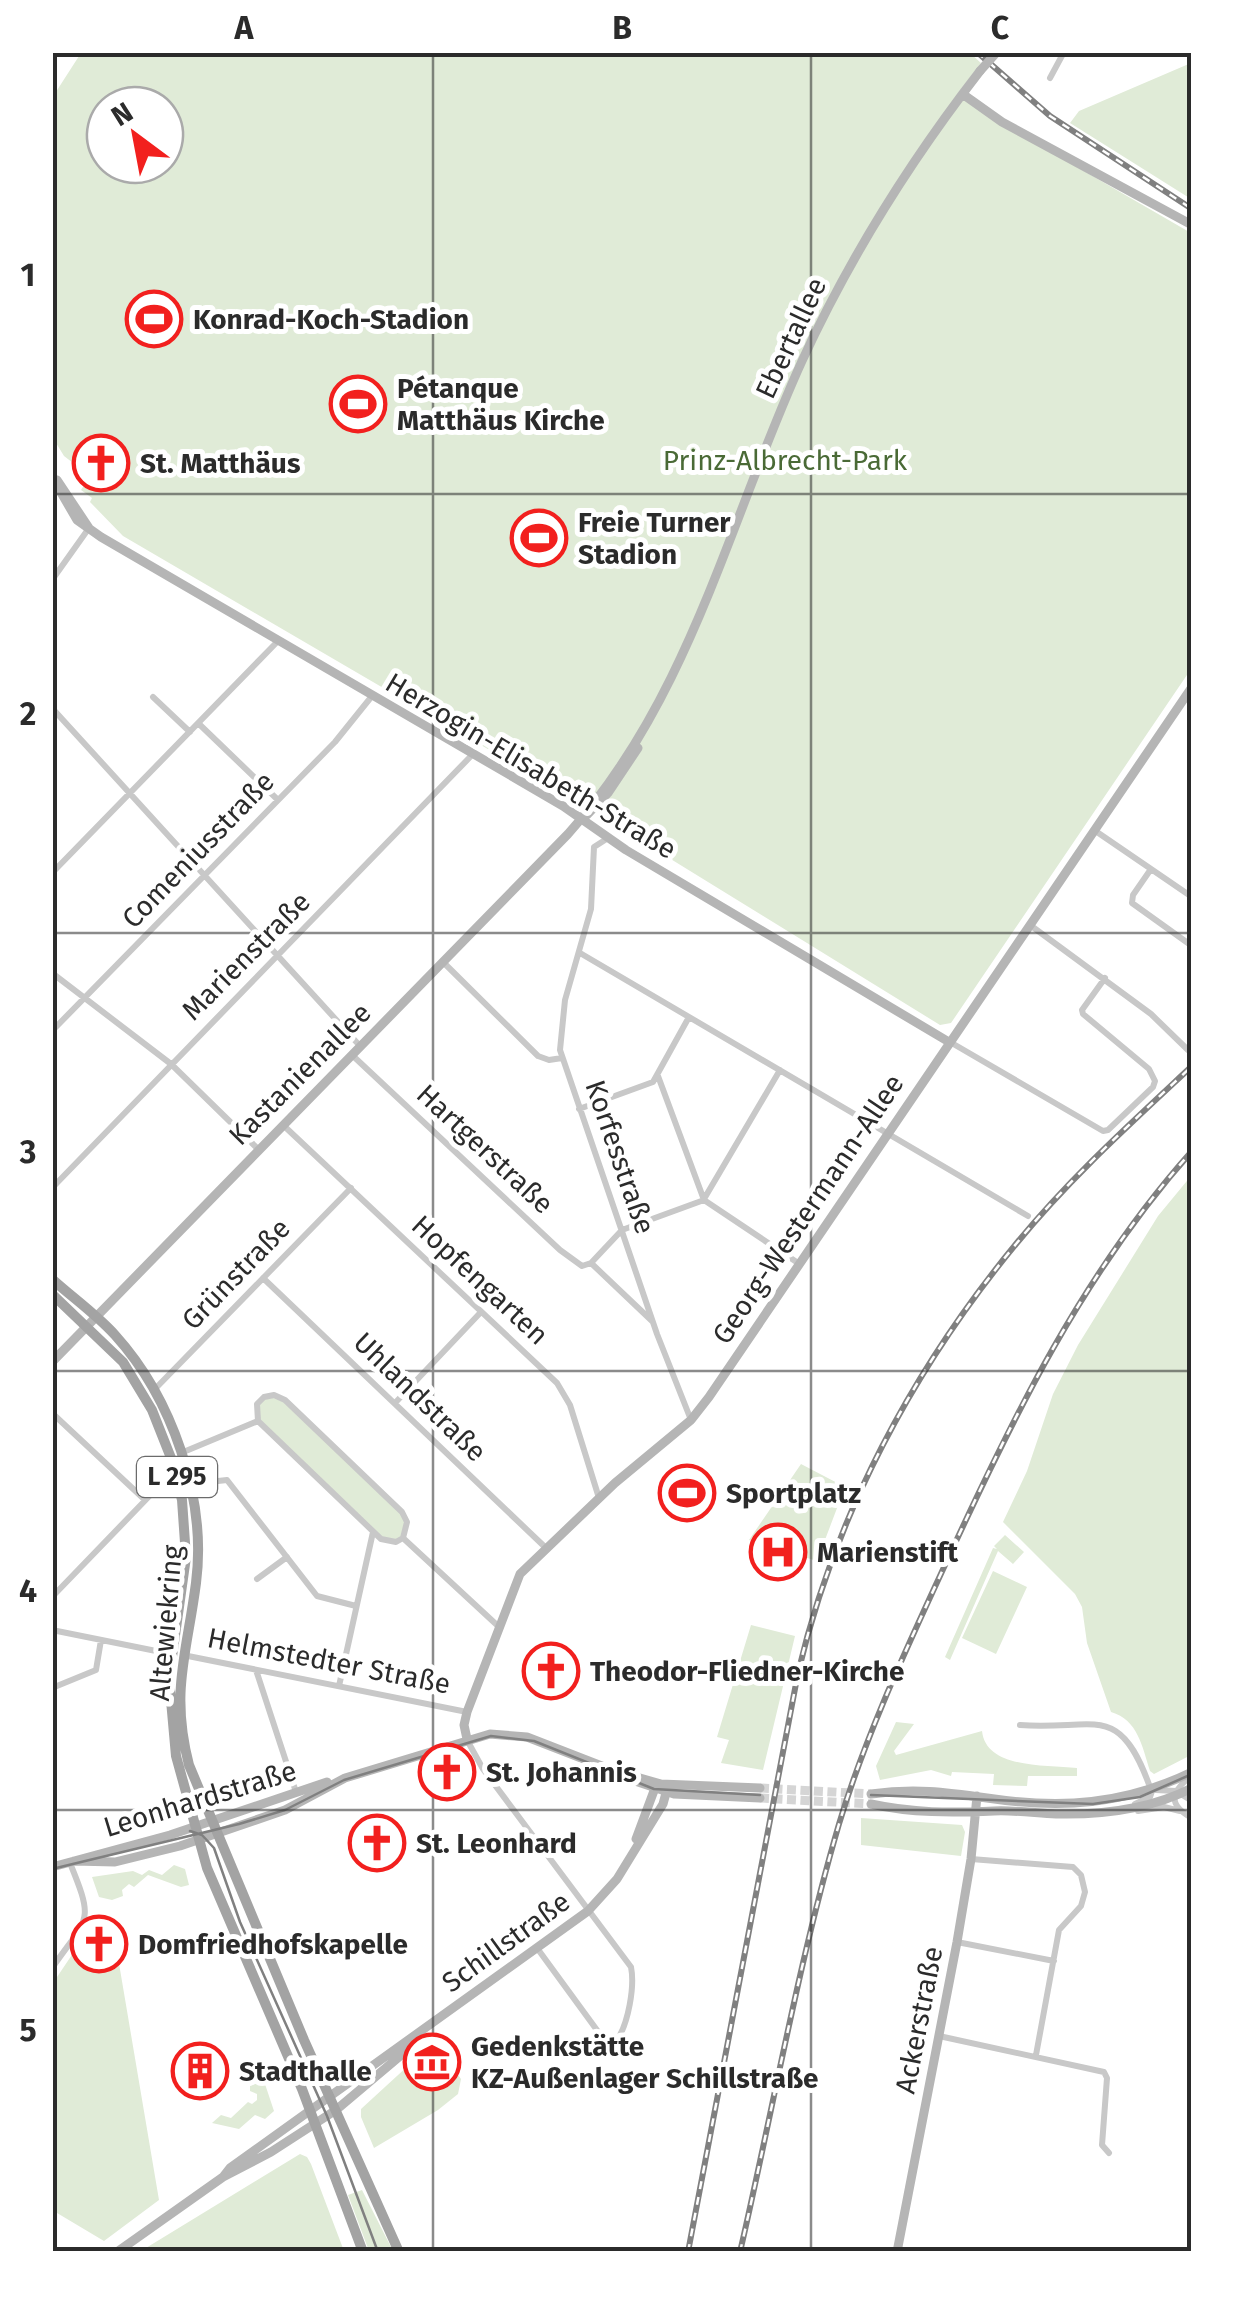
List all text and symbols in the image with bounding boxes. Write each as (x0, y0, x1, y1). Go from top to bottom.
text: A (234, 9, 255, 47)
text: B (612, 9, 632, 47)
text: C (991, 9, 1010, 47)
north arrow (85, 85, 185, 185)
text: N (105, 95, 139, 133)
text: 1 (21, 256, 35, 294)
street label: Ebertallee (749, 272, 833, 404)
sports icon: Konrad-Koch-Stadion (124, 289, 184, 349)
place label: Konrad-Koch-Stadion (193, 303, 469, 336)
place label: Pétanque Matthäus Kirche (397, 372, 605, 437)
sports icon: Pétanque Matthäus Kirche (328, 374, 388, 434)
church icon: St. Matthäus (71, 433, 131, 493)
park label: Prinz-Albrecht-Park (663, 444, 908, 477)
place label: St. Matthäus (140, 447, 300, 480)
place label: Freie Turner Stadion (578, 506, 731, 571)
sports icon: Freie Turner Stadion (509, 508, 569, 568)
street label: Herzogin-Elisabeth-Straße (380, 666, 682, 866)
text: 2 (20, 695, 36, 733)
street label: Comeniusstraße (115, 765, 281, 935)
street label: Marienstraße (175, 885, 317, 1027)
street label: Kastanienallee (222, 996, 378, 1152)
street label: Georg-Westermann-Allee (705, 1068, 911, 1350)
street label: Korfesstraße (578, 1076, 662, 1238)
street label: Hartgerstraße (410, 1077, 560, 1221)
text: 3 (19, 1133, 36, 1171)
street label: Hopfengarten (405, 1209, 555, 1351)
street label: Grünstraße (175, 1212, 297, 1336)
street label: Uhlandstraße (347, 1326, 493, 1468)
road number: L 295 (137, 1457, 217, 1497)
sports icon: Sportplatz (657, 1463, 717, 1523)
place label: Sportplatz (726, 1477, 861, 1510)
hospital icon: Marienstift (748, 1522, 808, 1582)
place label: Marienstift (817, 1536, 959, 1569)
street label: Altewiekring (143, 1543, 189, 1702)
text: 4 (19, 1572, 37, 1610)
street label: Helmstedter Straße (205, 1621, 453, 1701)
church icon: Theodor-Fliedner-Kirche (521, 1641, 581, 1701)
place label: Theodor-Fliedner-Kirche (590, 1655, 904, 1688)
church icon: St. Johannis (417, 1742, 477, 1802)
street label: Leonhardstraße (100, 1754, 300, 1844)
place label: St. Johannis (486, 1756, 637, 1789)
church icon: St. Leonhard (347, 1813, 407, 1873)
place label: St. Leonhard (416, 1827, 577, 1860)
street label: Schillstraße (436, 1885, 576, 1999)
church icon: Domfriedhofskapelle (69, 1914, 129, 1974)
place label: Domfriedhofskapelle (138, 1928, 408, 1961)
street label: Ackerstraße (889, 1944, 949, 2096)
text: 5 (19, 2011, 37, 2049)
place label: Gedenkstätte KZ-Außenlager Schillstraße (471, 2030, 819, 2095)
museum icon: Gedenkstätte KZ-Außenlager Schillstraße (402, 2032, 462, 2092)
building icon: Stadthalle (170, 2041, 230, 2101)
place label: Stadthalle (239, 2055, 372, 2088)

